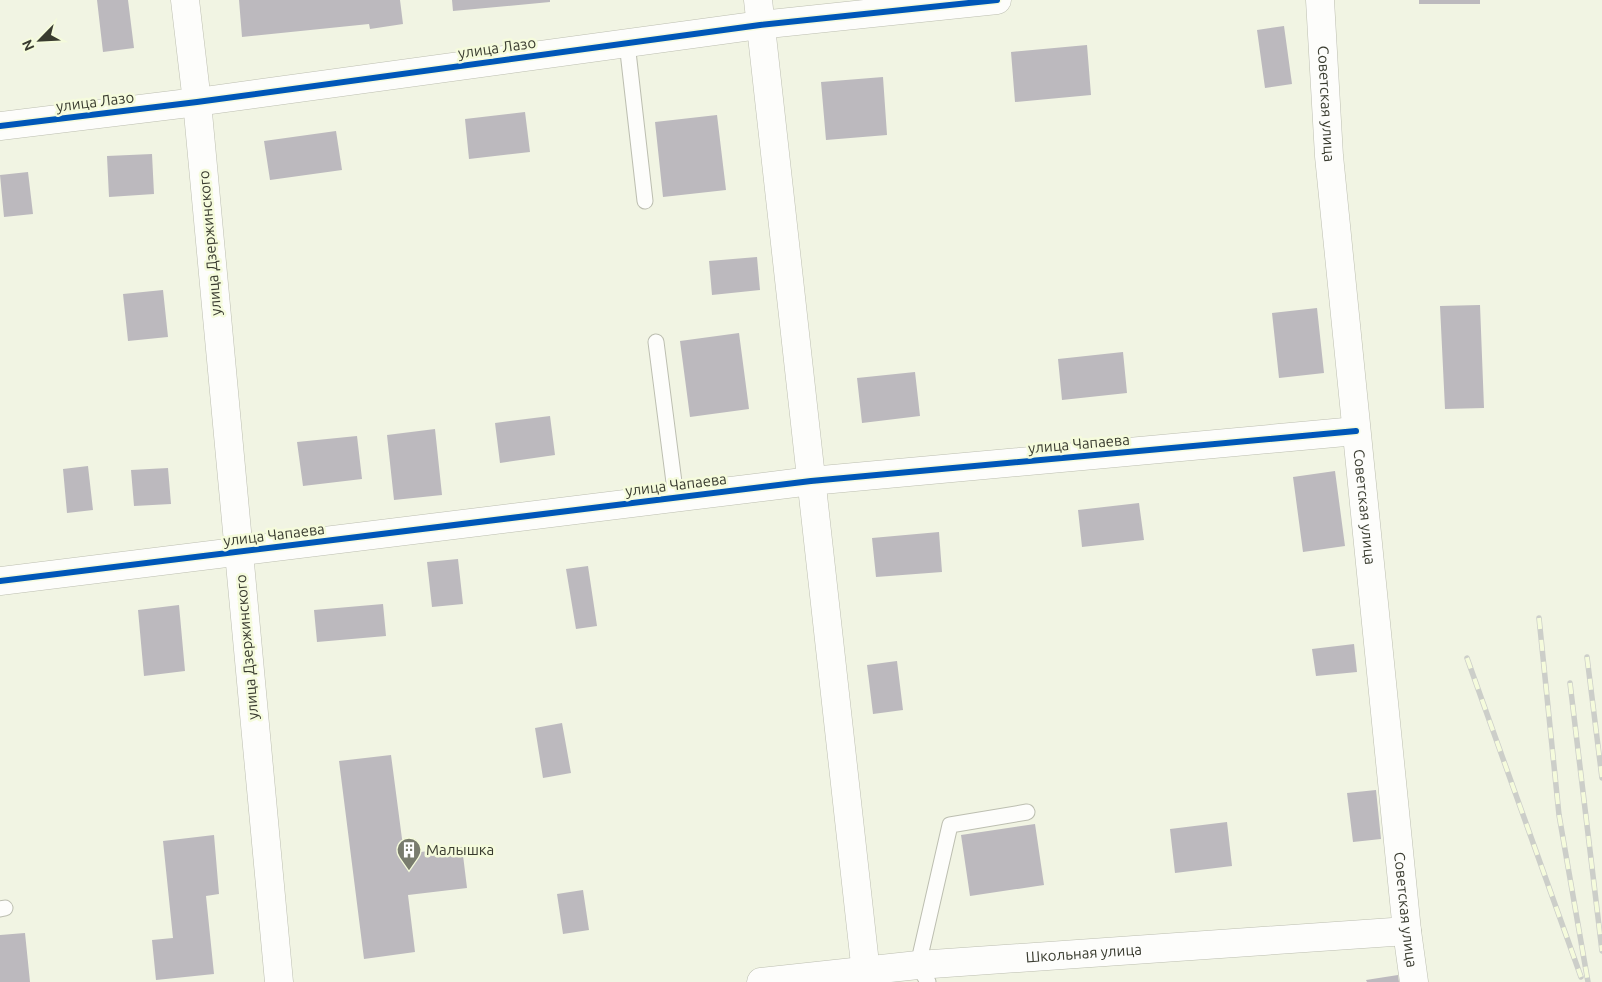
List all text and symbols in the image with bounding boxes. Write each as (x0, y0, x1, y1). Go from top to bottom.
north arrow (15, 15, 65, 65)
street label: улица Лазо (457, 34, 537, 61)
text: N (19, 37, 38, 53)
street label: Советская улица (1315, 45, 1339, 163)
street label: улица Лазо (55, 88, 135, 115)
street label: улица Дзержинского (195, 170, 224, 316)
street label: улица Чапаева (1027, 431, 1131, 456)
street label: Советская улица (1351, 448, 1379, 566)
street label: улица Чапаева (624, 470, 728, 499)
street label: улица Чапаева (222, 520, 326, 549)
street label: улица Дзержинского (232, 574, 261, 720)
building icon: Малышка (396, 837, 422, 871)
place label: Малышка (426, 841, 494, 858)
street label: Советская улица (1391, 851, 1421, 969)
street label: Школьная улица (1025, 940, 1142, 966)

